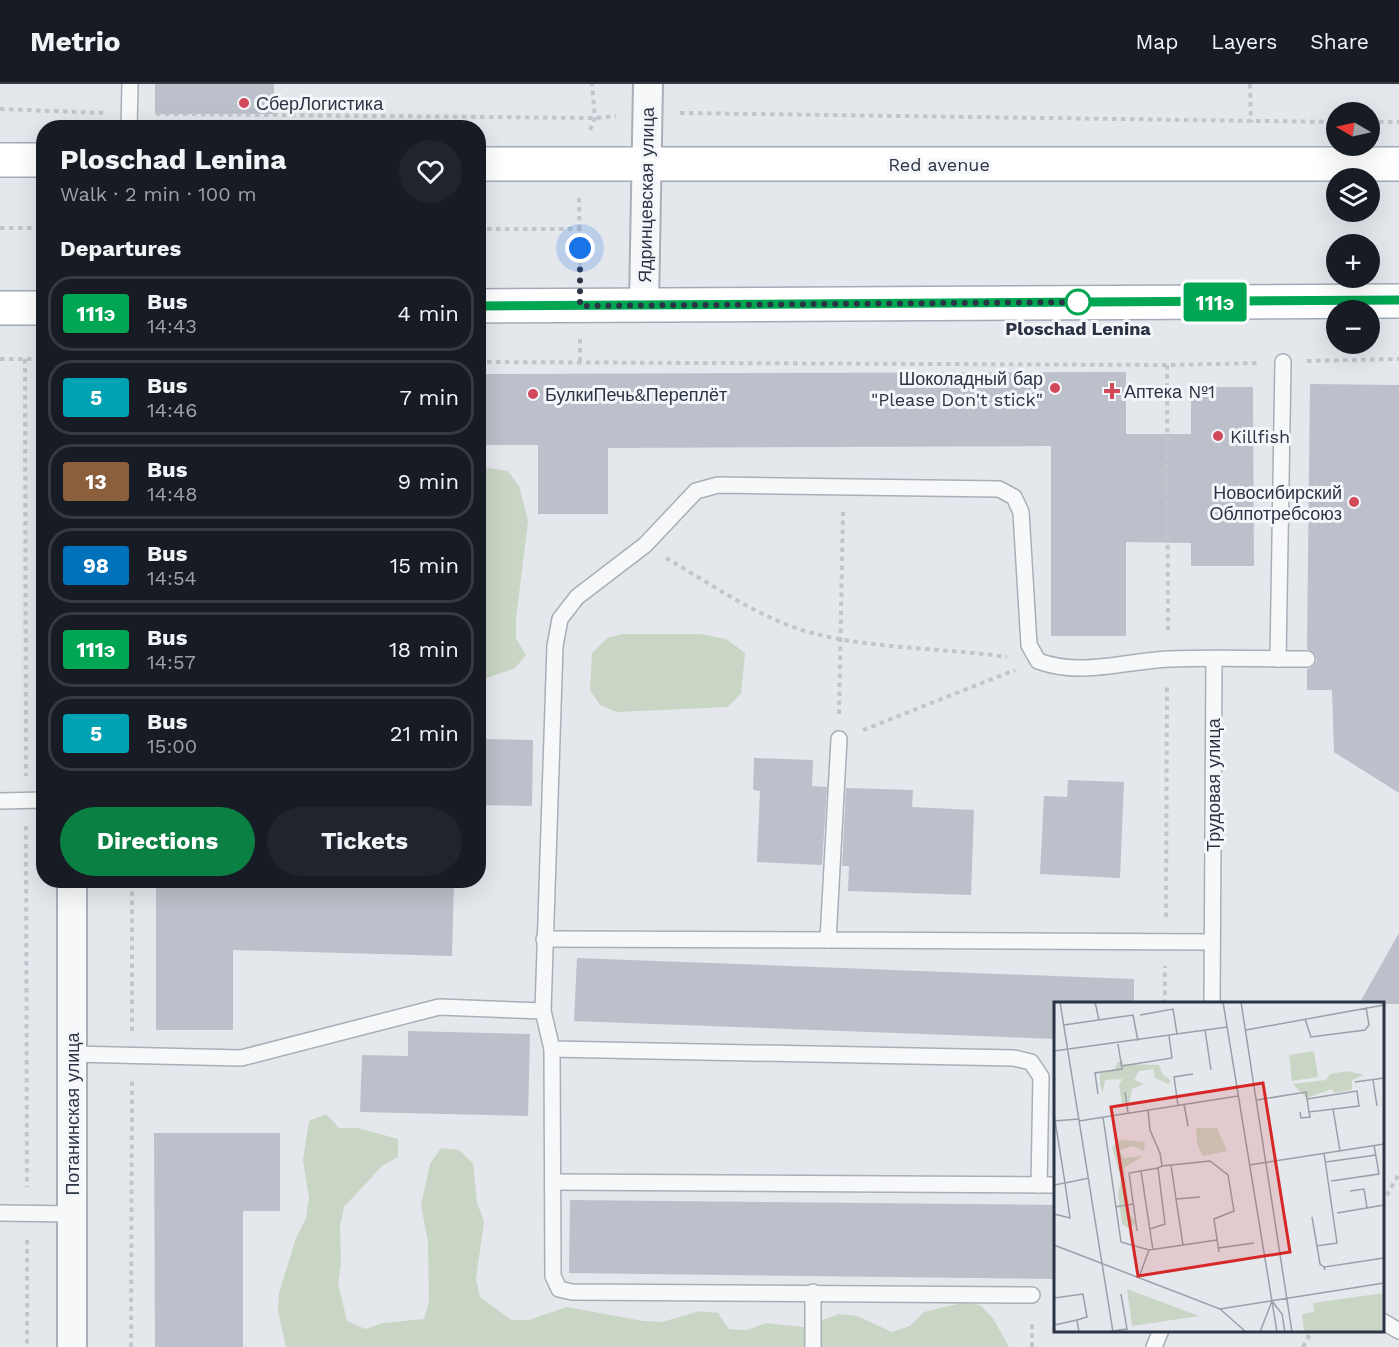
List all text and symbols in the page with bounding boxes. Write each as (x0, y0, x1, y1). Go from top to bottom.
text: Metrio (30, 25, 121, 58)
text: Map (1135, 29, 1178, 54)
text: Layers (1211, 29, 1277, 54)
text: Share (1310, 29, 1369, 54)
place label: СберЛогистика (256, 93, 384, 114)
marker: СберЛогистика (237, 96, 251, 110)
north arrow (1326, 102, 1380, 156)
map controls (1326, 102, 1380, 354)
street label: Ядринцевская улица (634, 106, 658, 283)
button: heart (399, 140, 462, 203)
text: Ploschad Lenina (60, 143, 286, 176)
street label: Red avenue (888, 154, 990, 175)
button: layers (1326, 168, 1380, 222)
text: Walk · 2 min · 100 m (60, 182, 256, 206)
your location (565, 233, 595, 263)
button: + (1326, 234, 1380, 288)
text: Departures (60, 236, 181, 261)
line badge: 111э (1173, 282, 1257, 322)
text: Bus (147, 289, 187, 314)
marker: Ploschad Lenina (1065, 289, 1091, 315)
text: 111э (1196, 290, 1234, 315)
button: − (1326, 300, 1380, 354)
text: 111э (77, 301, 115, 326)
text: 4 min (398, 301, 459, 326)
text: 14:43 (147, 314, 197, 338)
place label: Ploschad Lenina (1005, 318, 1151, 339)
place label: Шоколадный бар "Please Don't stick" (871, 368, 1043, 410)
text: Bus (147, 373, 187, 398)
marker: Шоколадный бар "Please Don't stick" (1048, 381, 1062, 395)
place label: Аптека №1 (1124, 381, 1215, 402)
place label: БулкиПечь&Переплёт (545, 384, 727, 405)
marker: Аптека №1 (1105, 384, 1119, 398)
text: 5 (90, 385, 102, 410)
text: 7 min (399, 385, 459, 410)
marker: БулкиПечь&Переплёт (526, 387, 540, 401)
text: 14:46 (147, 398, 197, 422)
place label: Killfish (1230, 426, 1290, 447)
marker: Killfish (1211, 429, 1225, 443)
text: Bus (147, 457, 187, 482)
text: 13 (85, 469, 107, 494)
text: 9 min (397, 469, 459, 494)
text: 14:48 (147, 482, 197, 506)
place label: Новосибирский Облпотребсоюз (1209, 482, 1342, 524)
marker: Новосибирский Облпотребсоюз (1347, 495, 1361, 509)
text: Bus (147, 541, 187, 566)
text: 98 (83, 553, 109, 578)
text: 15 min (390, 553, 459, 578)
text: 14:54 (147, 566, 197, 590)
text: Bus (147, 625, 187, 650)
text: 111э (77, 637, 115, 662)
text: 18 min (389, 637, 459, 662)
text: 14:57 (147, 650, 196, 674)
text: Bus (147, 709, 187, 734)
street label: Трудовая улица (1203, 717, 1224, 852)
text: 5 (90, 721, 102, 746)
text: 21 min (390, 721, 459, 746)
text: 15:00 (147, 734, 197, 758)
button: Directions (60, 807, 255, 876)
button: Tickets (267, 807, 462, 876)
inset map (1054, 1002, 1384, 1332)
street label: Потанинская улица (62, 1031, 83, 1196)

